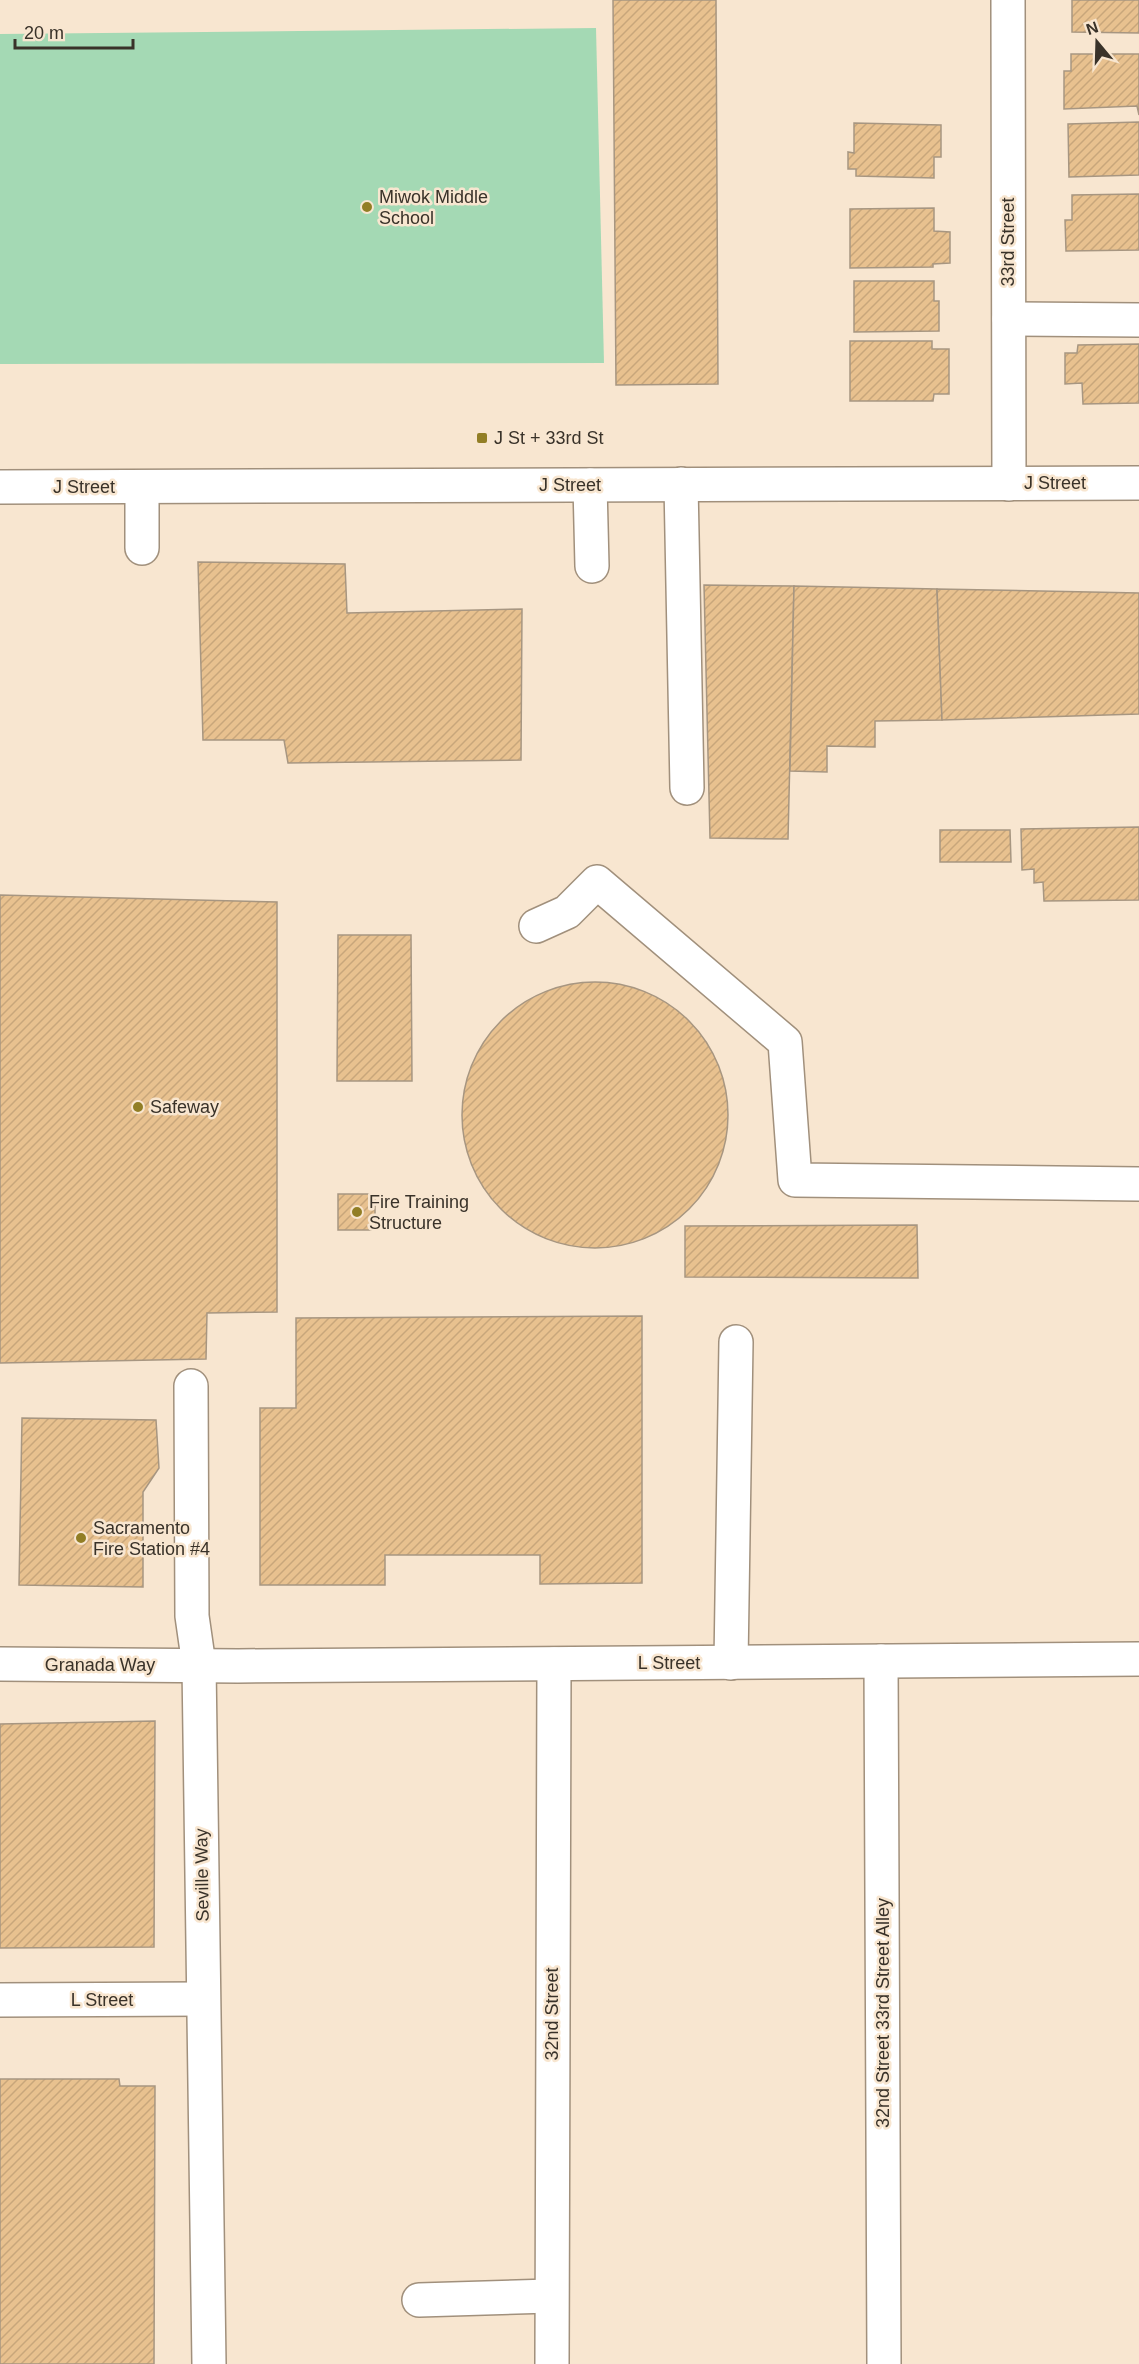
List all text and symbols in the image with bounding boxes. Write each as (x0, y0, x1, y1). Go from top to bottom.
scale bar (15, 12, 134, 50)
north arrow (1067, 12, 1127, 72)
text: N (1084, 18, 1101, 38)
text: 20 m (24, 23, 64, 43)
place label: Miwok Middle School (379, 187, 488, 228)
street label: 33rd Street (998, 197, 1018, 287)
marker: Miwok Middle School (360, 200, 374, 214)
place label: J St + 33rd St (494, 428, 604, 448)
marker: J St + 33rd St (475, 431, 489, 445)
street label: J Street (1024, 473, 1086, 493)
street label: J Street (539, 475, 601, 495)
street label: J Street (53, 477, 115, 497)
place label: Safeway (150, 1097, 219, 1117)
marker: Safeway (131, 1100, 145, 1114)
place label: Fire Training Structure (369, 1192, 469, 1233)
marker: Fire Training Structure (350, 1205, 364, 1219)
place label: Sacramento Fire Station #4 (93, 1518, 210, 1559)
marker: Sacramento Fire Station #4 (74, 1531, 88, 1545)
street label: L Street (638, 1653, 700, 1673)
street label: Granada Way (45, 1655, 155, 1675)
street label: Seville Way (191, 1828, 213, 1922)
street label: 32nd Street 33rd Street Alley (873, 1898, 893, 2128)
street label: 32nd Street (542, 1967, 562, 2061)
street label: L Street (71, 1990, 133, 2010)

